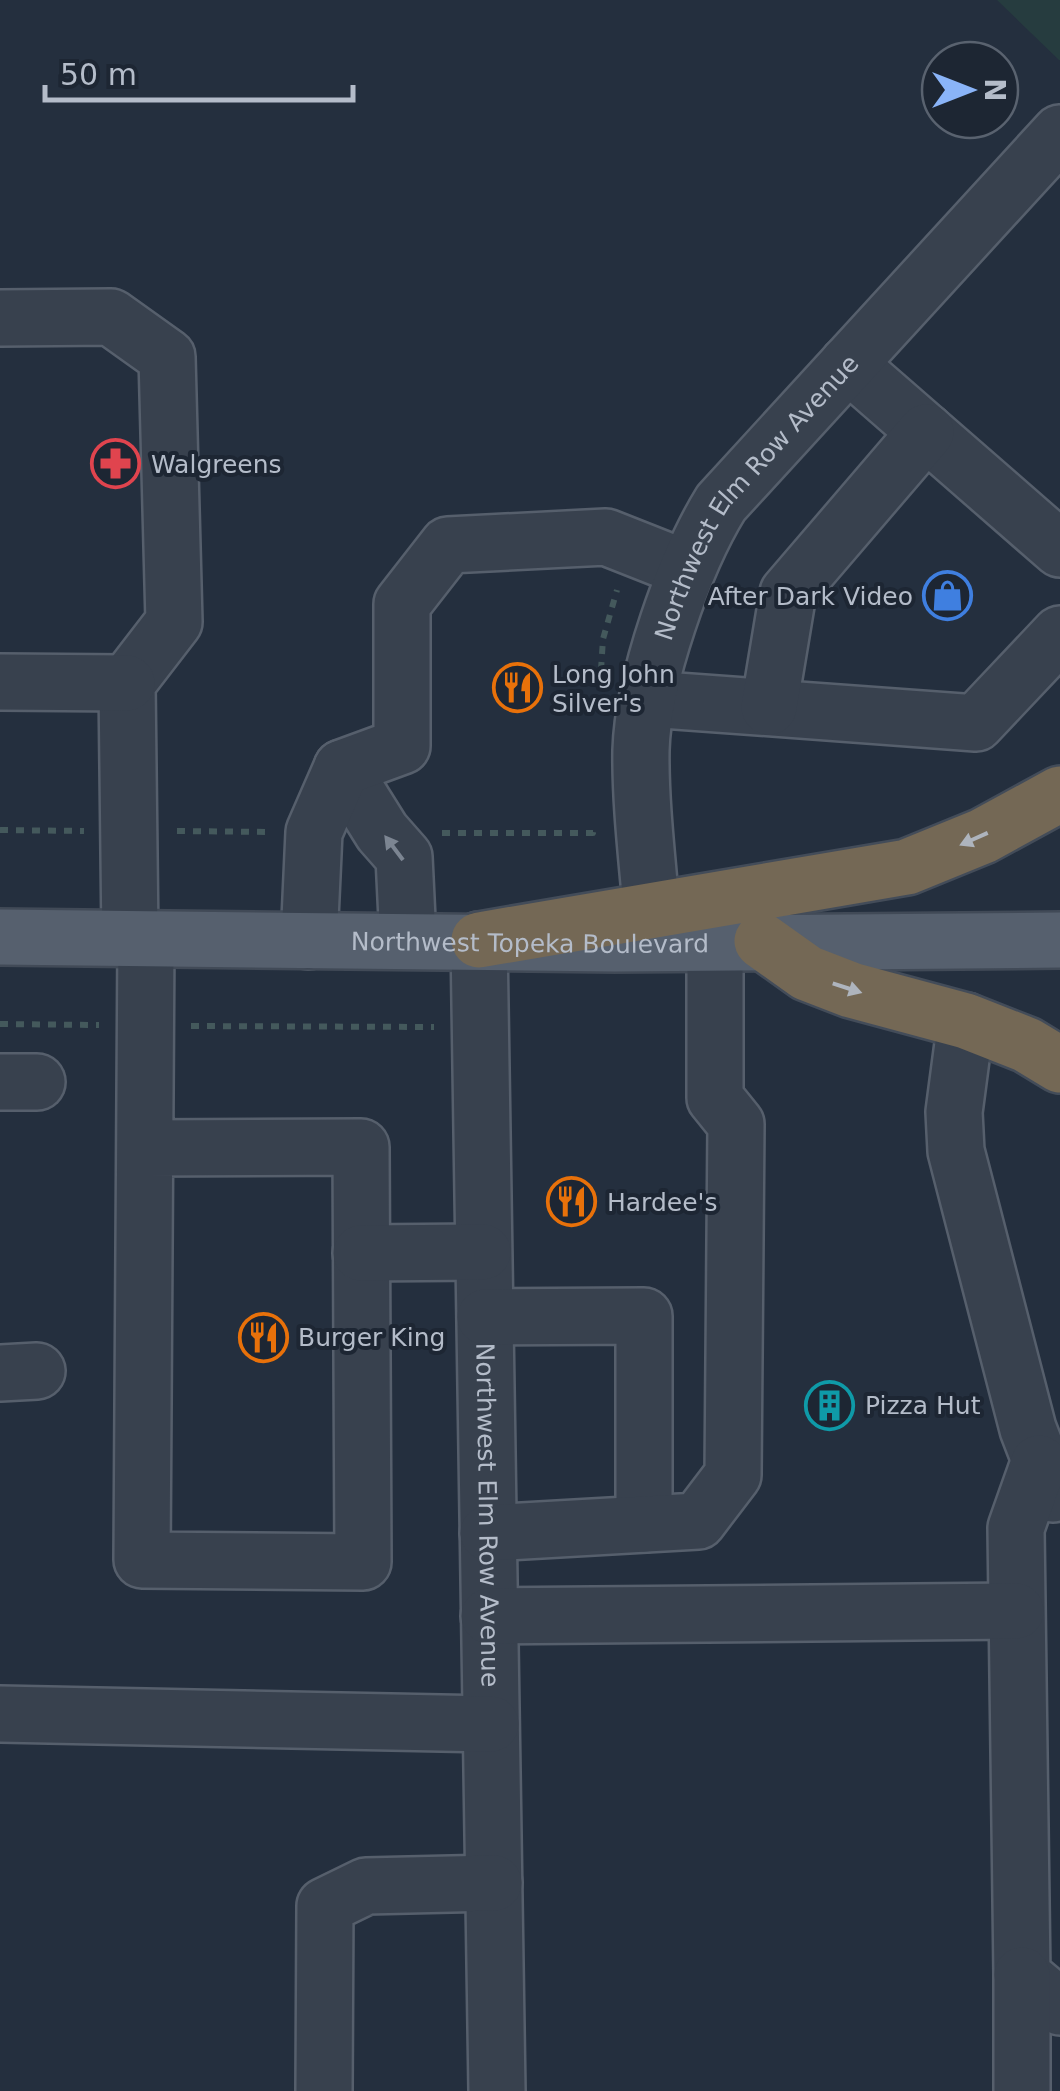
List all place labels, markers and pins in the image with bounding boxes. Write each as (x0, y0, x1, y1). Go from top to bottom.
pharmacy icon: Walgreens (90, 438, 142, 490)
place label: Walgreens (151, 450, 282, 479)
shop icon: After Dark Video (922, 570, 974, 622)
place label: After Dark Video (708, 582, 913, 611)
place label: Long John Silver's (552, 660, 675, 718)
restaurant icon: Long John Silver's (491, 662, 543, 714)
restaurant icon: Hardee's (546, 1176, 598, 1228)
place label: Hardee's (607, 1188, 718, 1217)
restaurant icon: Burger King (237, 1311, 289, 1363)
place label: Burger King (298, 1323, 445, 1352)
building icon: Pizza Hut (804, 1379, 856, 1431)
place label: Pizza Hut (865, 1391, 981, 1420)

